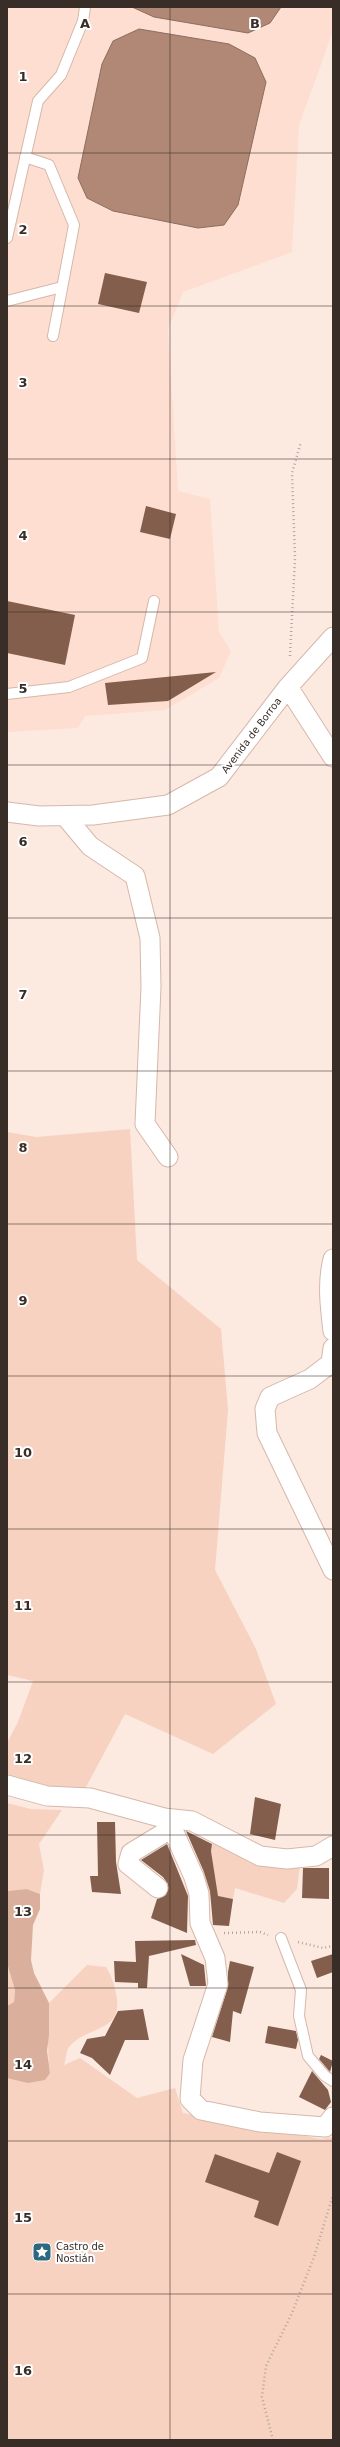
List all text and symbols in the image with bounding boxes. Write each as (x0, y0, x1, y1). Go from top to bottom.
text: A (80, 16, 90, 31)
text: B (250, 16, 260, 31)
text: 1 (18, 69, 28, 84)
text: 2 (18, 222, 28, 237)
text: 3 (18, 375, 28, 390)
text: 4 (18, 528, 28, 543)
text: 5 (18, 681, 28, 696)
street label: Avenida de Borroa (219, 695, 283, 775)
text: 6 (18, 834, 28, 849)
text: 7 (18, 987, 28, 1002)
text: 8 (18, 1140, 28, 1155)
text: 9 (18, 1293, 28, 1308)
text: 10 (14, 1445, 32, 1460)
text: 11 (14, 1598, 32, 1613)
text: 12 (14, 1751, 32, 1766)
text: 13 (14, 1904, 32, 1919)
text: 14 (14, 2057, 32, 2072)
text: 15 (14, 2210, 32, 2225)
place icon: Castro de Nostián (31, 2241, 53, 2263)
place label: Castro de Nostián (56, 2241, 104, 2264)
text: 16 (14, 2363, 32, 2378)

